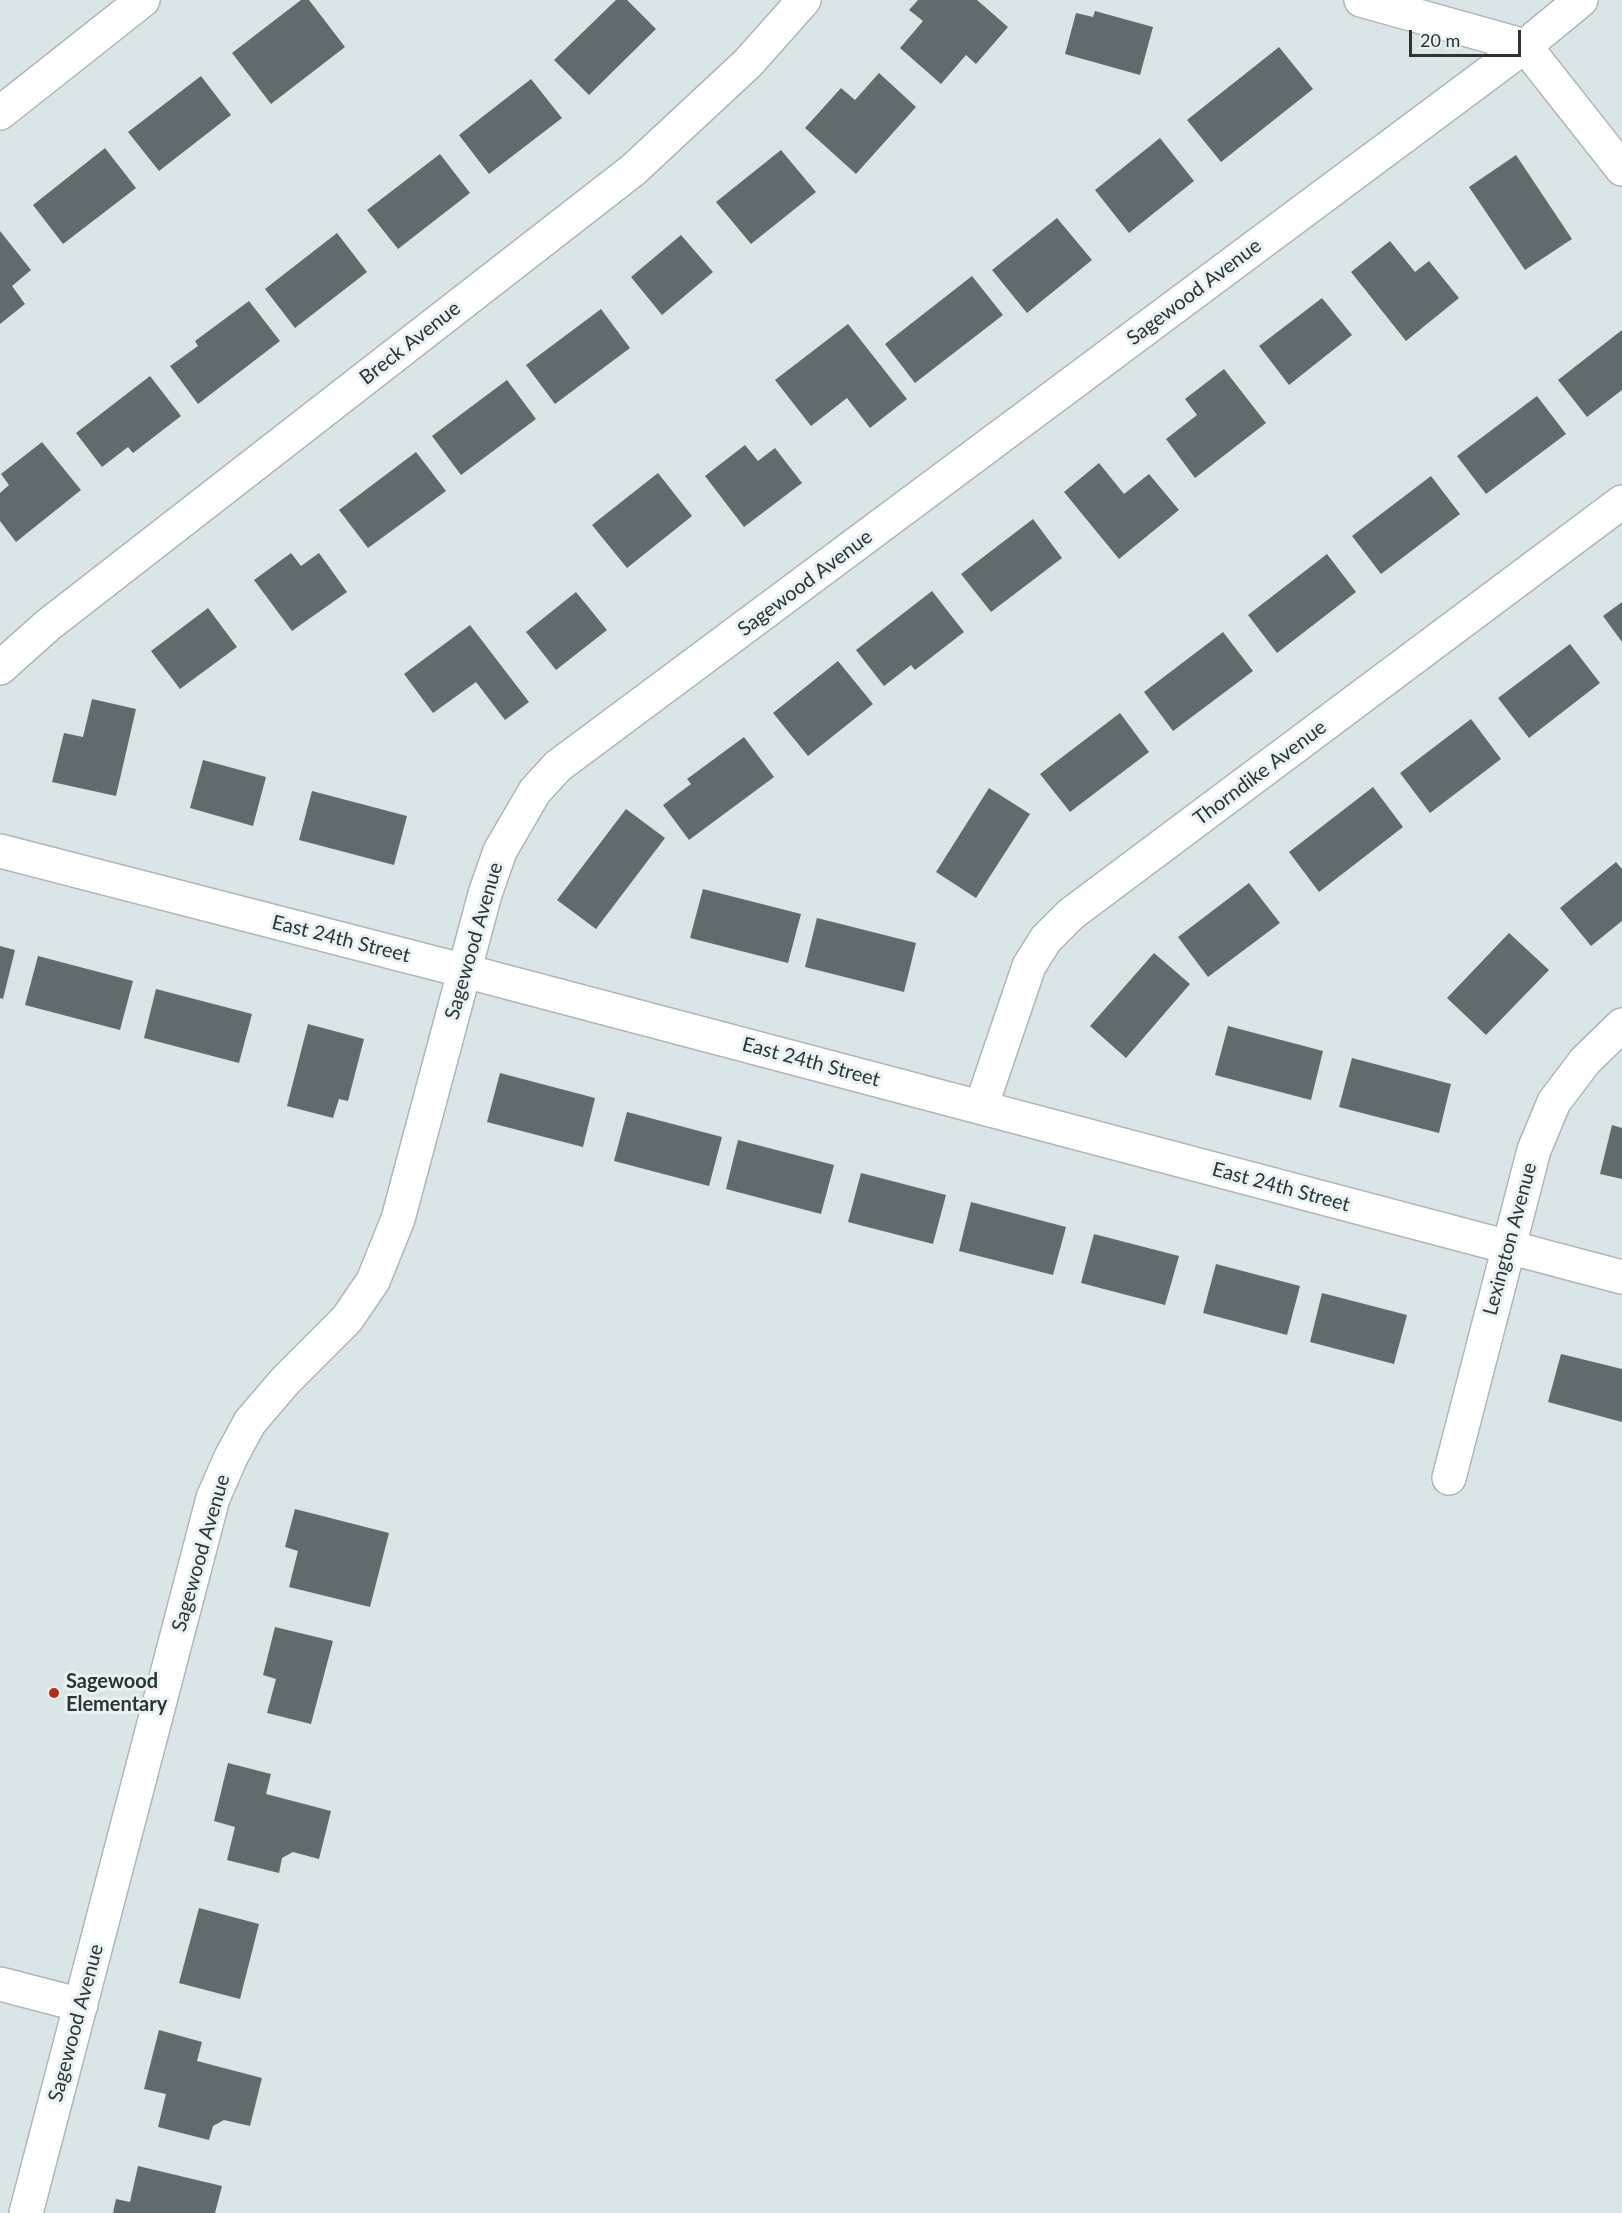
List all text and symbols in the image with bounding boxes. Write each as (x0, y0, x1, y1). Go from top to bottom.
scale bar (1412, 18, 1524, 56)
text: 20 m (1420, 29, 1460, 51)
street label: Sagewood Avenue (1122, 234, 1266, 350)
street label: Breck Avenue (355, 296, 465, 390)
street label: Sagewood Avenue (733, 525, 877, 641)
street label: Thorndike Avenue (1189, 715, 1331, 831)
street label: Sagewood Avenue (440, 860, 508, 1022)
street label: East 24th Street (269, 910, 413, 968)
street label: East 24th Street (739, 1032, 883, 1092)
street label: East 24th Street (1209, 1157, 1353, 1217)
street label: Lexington Avenue (1478, 1160, 1542, 1318)
street label: Sagewood Avenue (167, 1472, 235, 1634)
place label: Sagewood Elementary (66, 1670, 167, 1717)
marker: Sagewood Elementary (47, 1686, 61, 1700)
street label: Sagewood Avenue (43, 1942, 109, 2104)

